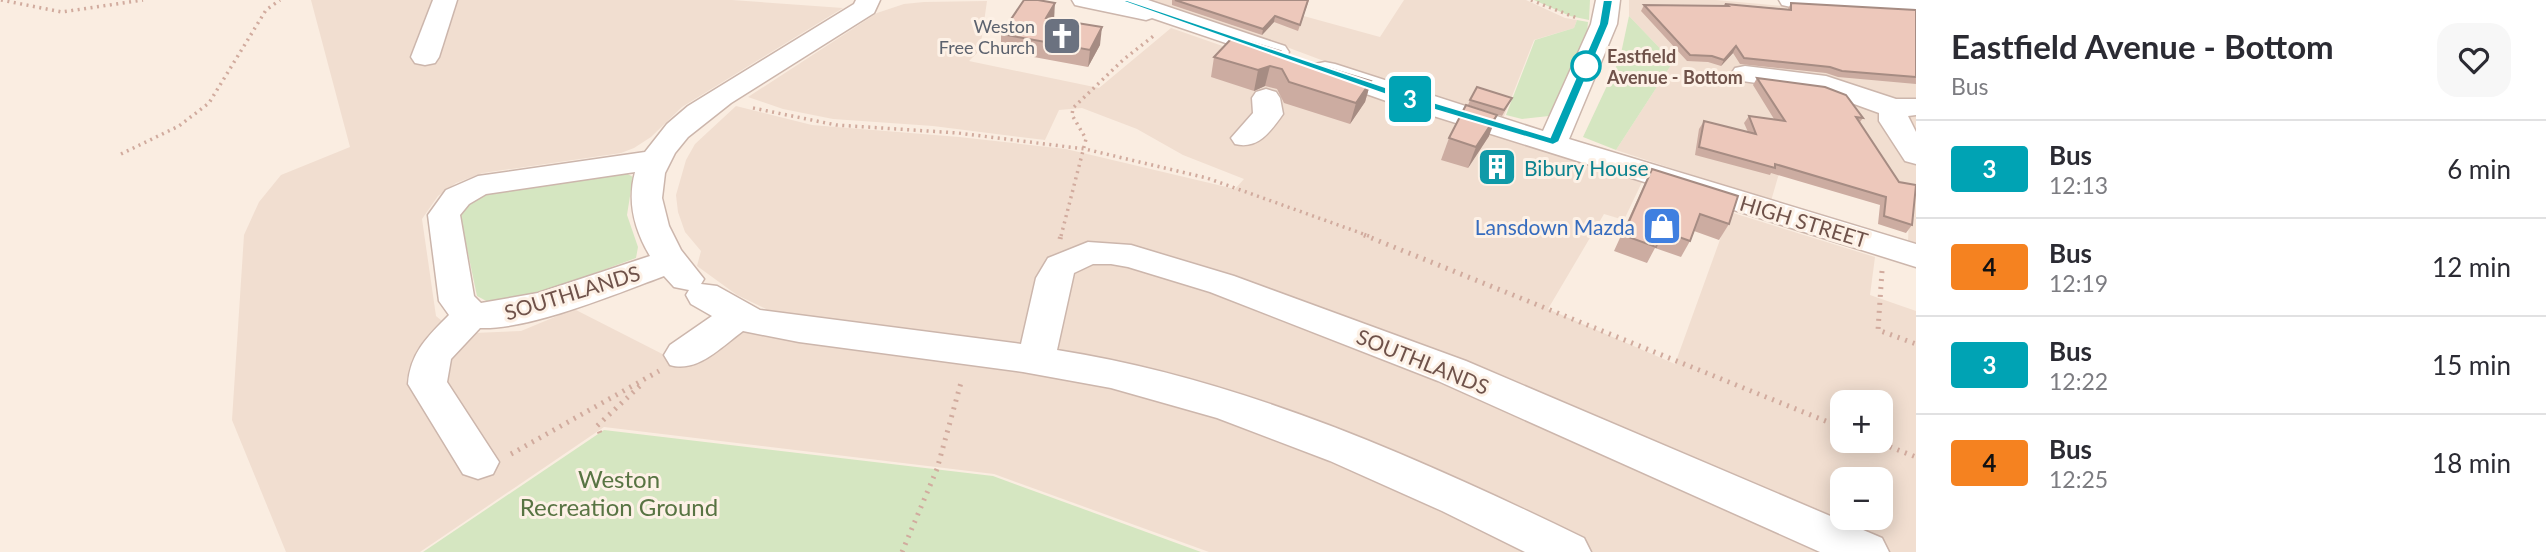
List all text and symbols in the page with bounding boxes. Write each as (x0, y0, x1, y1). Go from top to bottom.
place label: Weston Free Church (939, 15, 1035, 58)
church icon: Weston Free Church (1041, 15, 1083, 57)
button: heart (2437, 23, 2511, 97)
text: Eastfield Avenue - Bottom (1951, 26, 2334, 66)
place label: Eastfield Avenue - Bottom (1606, 45, 1743, 88)
marker: Eastfield Avenue - Bottom (1571, 51, 1601, 81)
text: Bus (1951, 72, 1988, 100)
line badge: 3 (1387, 76, 1433, 122)
text: 3 (1403, 84, 1417, 113)
text: Bus (2049, 139, 2092, 171)
building icon: Bibury House (1476, 146, 1518, 188)
text: 6 min (2447, 153, 2511, 185)
text: 3 (1983, 154, 1996, 183)
place label: Bibury House (1524, 155, 1649, 180)
text: 12:13 (2049, 171, 2108, 199)
street label: HIGH STREET (1737, 190, 1871, 252)
shop icon: Lansdown Mazda (1641, 205, 1683, 247)
place label: Lansdown Mazda (1475, 214, 1635, 239)
text: Bus (2049, 237, 2092, 269)
text: 12 min (2432, 251, 2511, 283)
text: 4 (1983, 252, 1996, 281)
street label: SOUTHLANDS (501, 260, 643, 324)
text: 12:19 (2049, 269, 2108, 297)
street label: SOUTHLANDS (1353, 323, 1493, 399)
text: Bus (2049, 335, 2092, 367)
text: 15 min (2432, 349, 2511, 381)
text: 3 (1983, 350, 1996, 379)
text: 12:22 (2049, 367, 2108, 395)
map controls (1830, 390, 1893, 530)
button: + (1830, 390, 1893, 453)
text: Bus (2049, 433, 2092, 465)
text: 18 min (2432, 447, 2511, 479)
text: 4 (1983, 448, 1996, 477)
park label: Weston Recreation Ground (520, 464, 718, 521)
text: 12:25 (2049, 465, 2108, 493)
button: − (1830, 467, 1893, 530)

